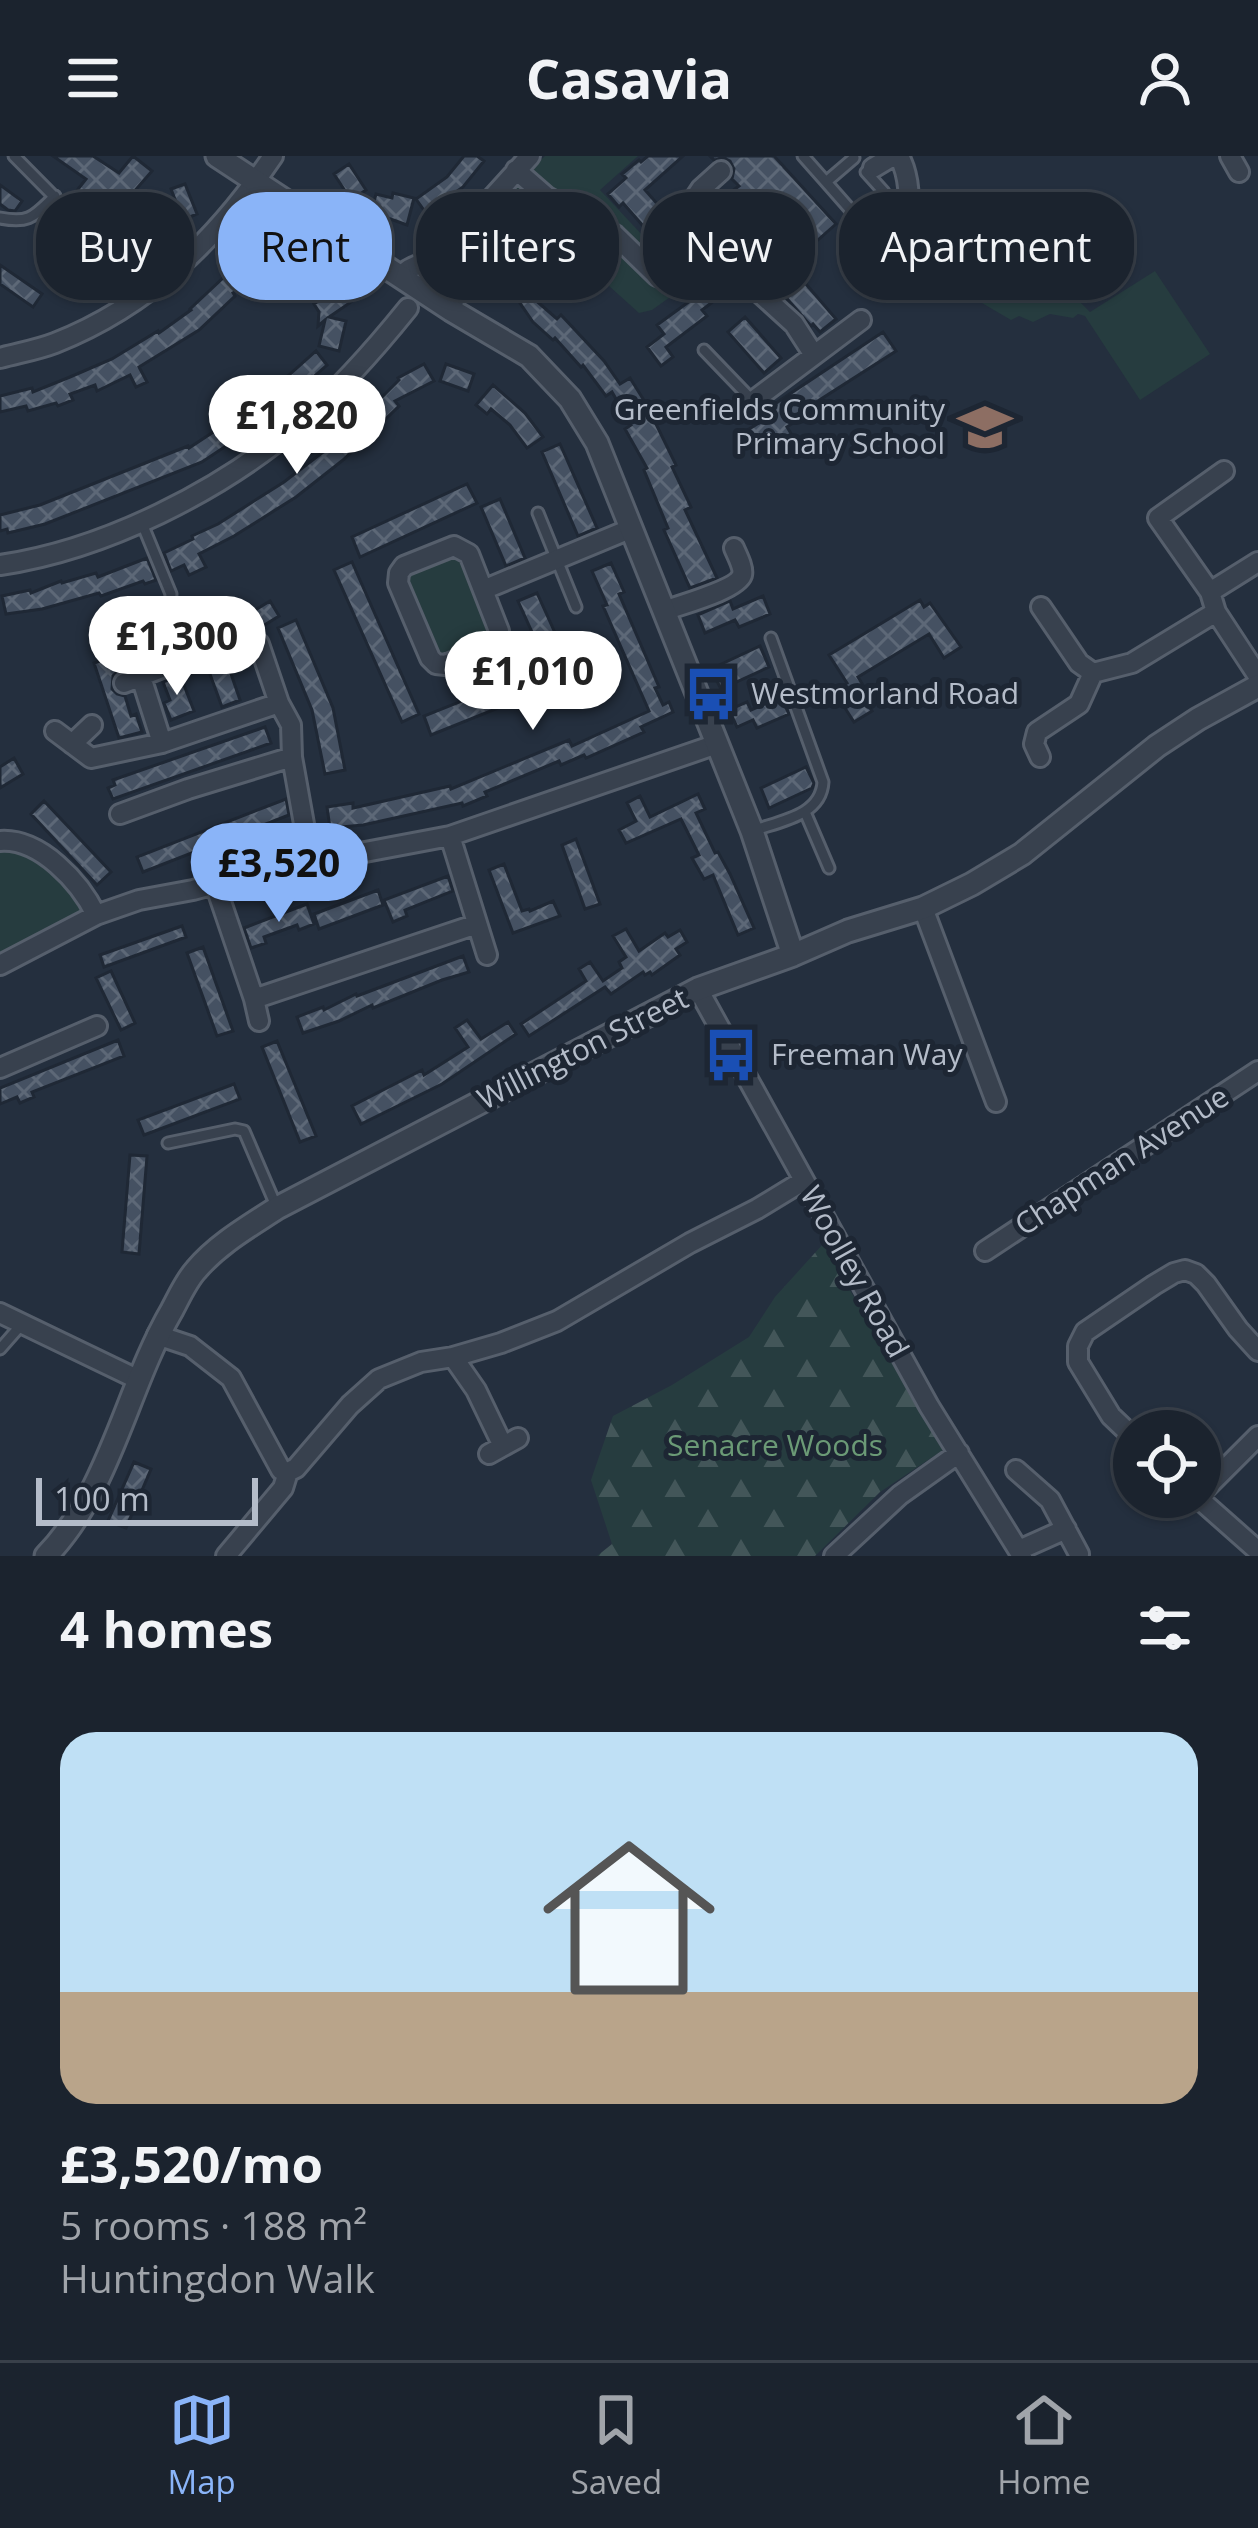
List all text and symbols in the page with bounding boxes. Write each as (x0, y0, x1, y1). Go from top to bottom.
text: Casavia (526, 41, 732, 115)
icon: menu (60, 45, 126, 111)
icon: person (1132, 45, 1198, 111)
chip: Buy (36, 192, 194, 300)
chip: Rent (218, 192, 392, 300)
chip: Filters (416, 192, 619, 300)
chip: New (643, 192, 815, 300)
chip: Apartment (839, 192, 1134, 300)
pin: £1,820 (199, 375, 395, 477)
text: £1,820 (236, 387, 358, 440)
place label: Greenfields Community Primary School (614, 388, 946, 463)
school or university icon: Greenfields Community Primary School (956, 398, 1014, 456)
pin: £1,300 (79, 596, 275, 698)
text: £1,300 (116, 608, 238, 661)
pin: £1,010 (435, 631, 631, 733)
text: £1,010 (472, 643, 594, 696)
bus stop icon: Westmorland Road (682, 665, 740, 723)
place label: Westmorland Road (751, 672, 1019, 713)
pin: £3,520 (181, 823, 377, 925)
text: £3,520 (218, 835, 340, 888)
street label: Willington Street (470, 977, 695, 1118)
bus stop icon: Freeman Way (702, 1026, 760, 1084)
place label: Freeman Way (771, 1033, 963, 1074)
street label: Chapman Avenue (1006, 1075, 1236, 1244)
street label: Woolley Road (791, 1178, 919, 1364)
map controls (1113, 1410, 1221, 1518)
button: locate (1113, 1410, 1221, 1518)
park label: Senacre Woods (667, 1424, 883, 1465)
scale bar (36, 1472, 258, 1525)
text: 100 m (54, 1476, 150, 1521)
text: 4 homes (60, 1593, 273, 1663)
icon: filters (1132, 1595, 1198, 1661)
icon: home (521, 1810, 737, 2026)
text: £3,520/mo (60, 2128, 323, 2198)
text: 5 rooms · 188 m² (60, 2198, 367, 2251)
text: Huntingdon Walk (60, 2251, 375, 2304)
tab: Map (167, 2387, 236, 2504)
tab: Saved (571, 2387, 662, 2504)
tab: Home (997, 2387, 1091, 2504)

